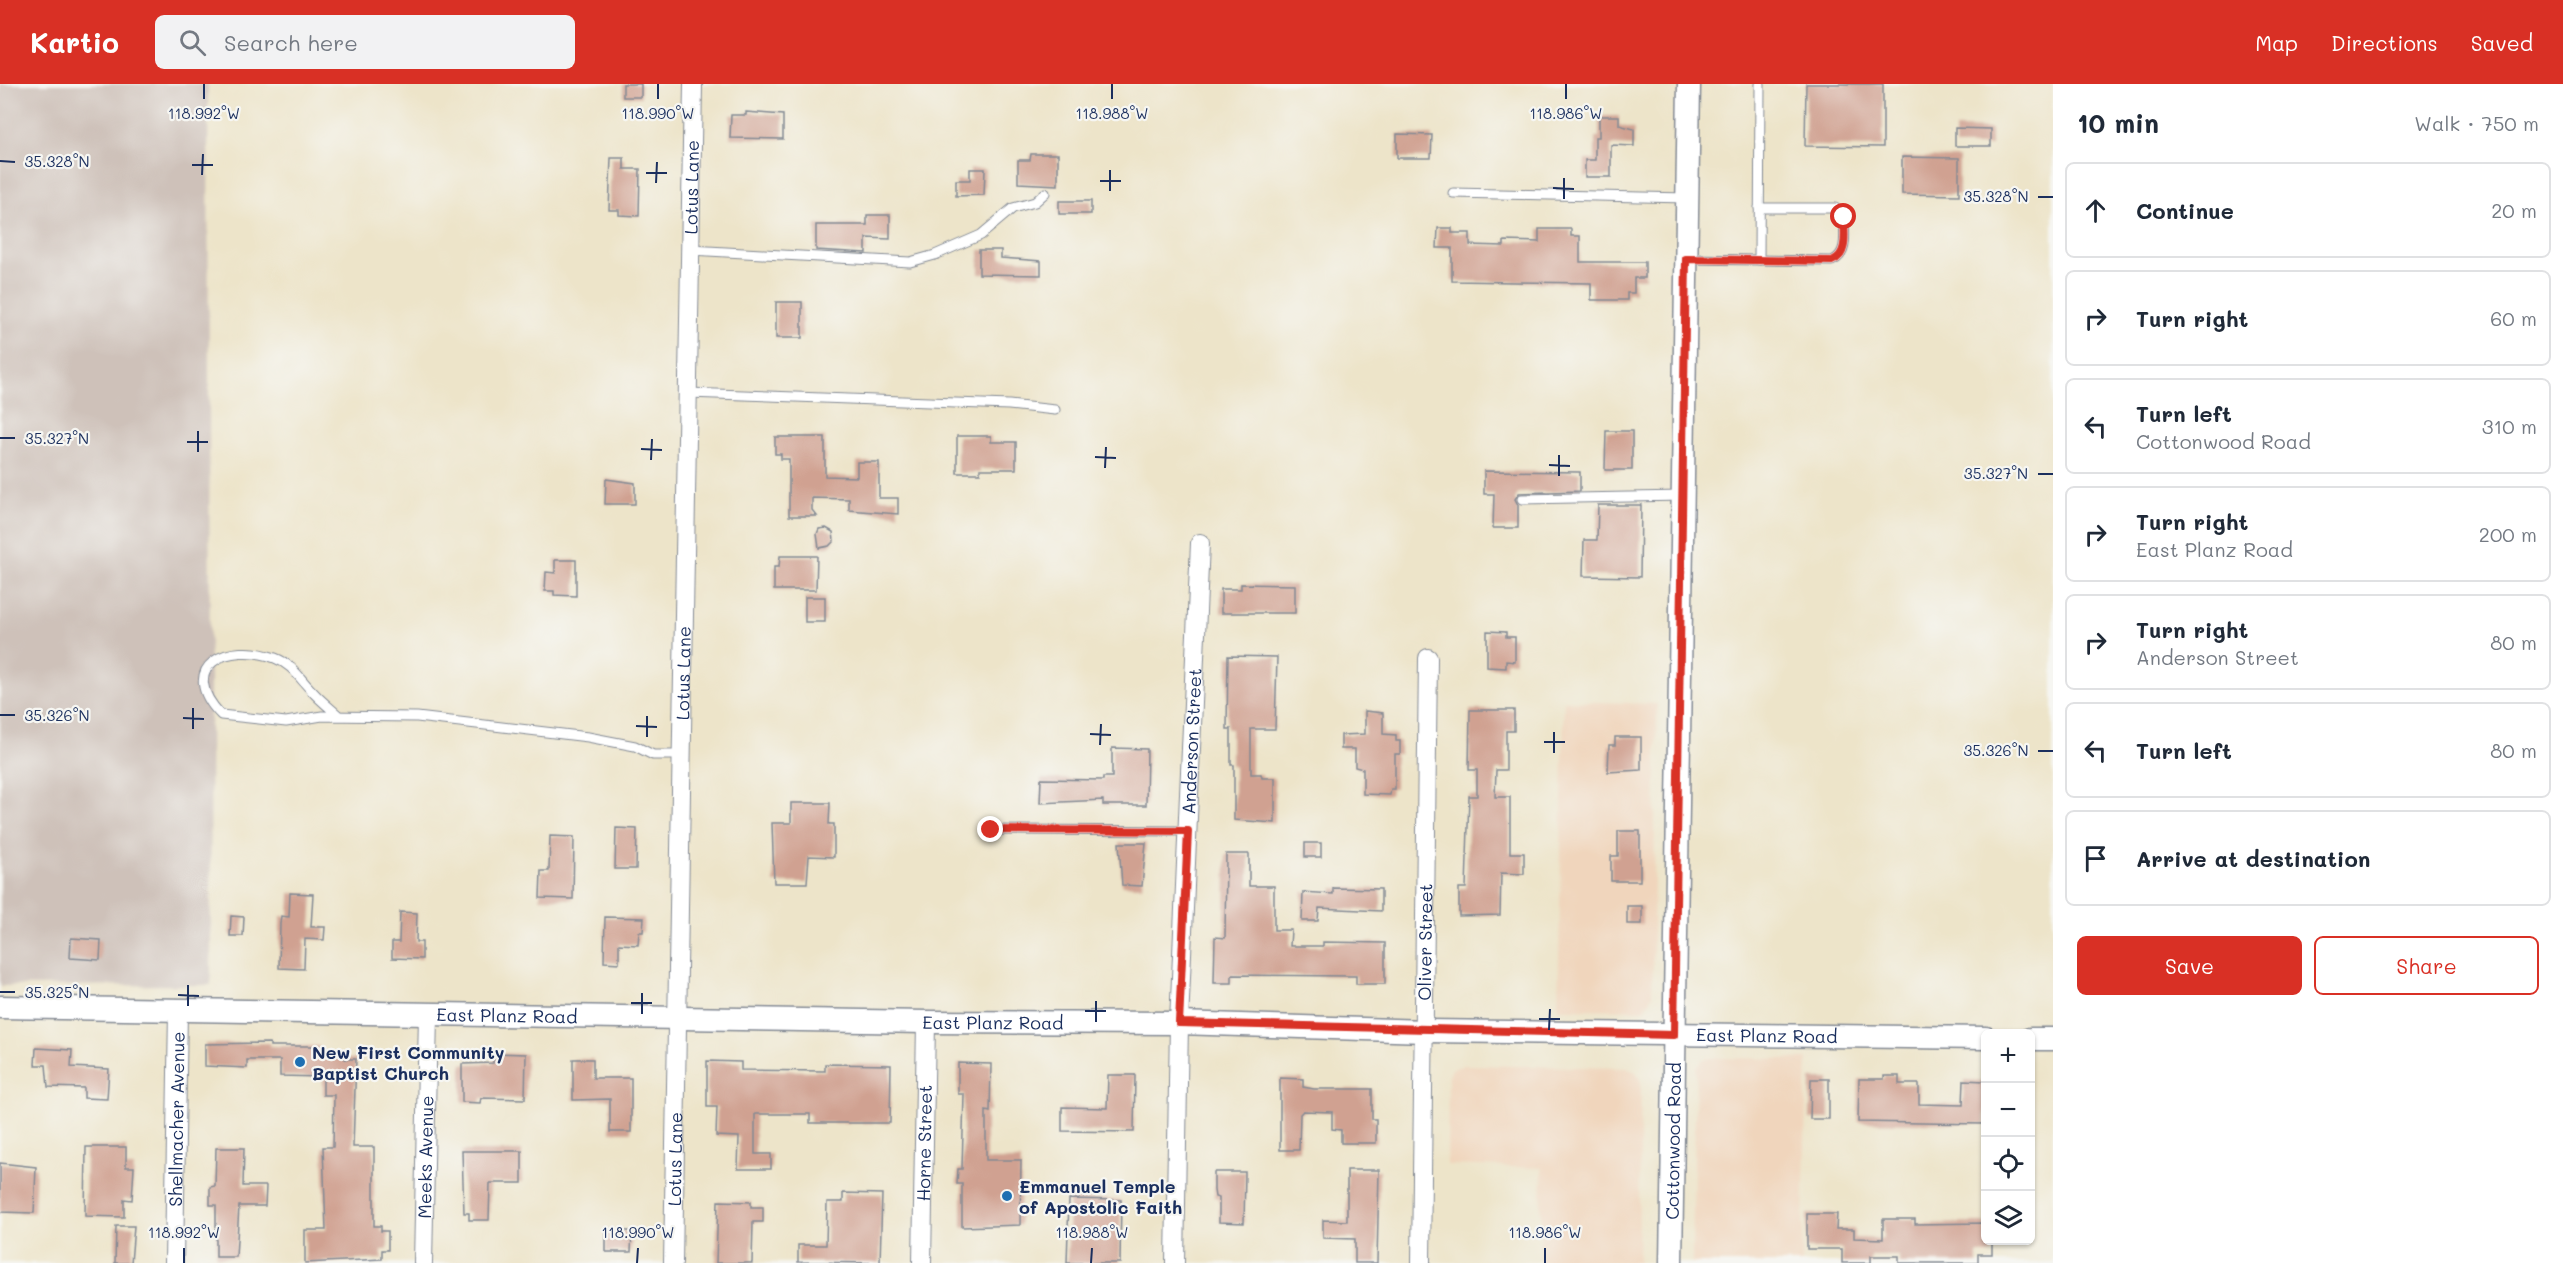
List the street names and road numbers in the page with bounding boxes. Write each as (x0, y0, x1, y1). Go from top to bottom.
street label: Lotus Lane (678, 140, 704, 234)
street label: Lotus Lane (670, 626, 696, 720)
street label: Anderson Street (1176, 668, 1207, 815)
street label: Oliver Street (1412, 883, 1437, 1001)
street label: East Planz Road (436, 1002, 578, 1028)
street label: East Planz Road (922, 1010, 1064, 1035)
street label: East Planz Road (1696, 1022, 1838, 1048)
street label: Shellmacher Avenue (163, 1031, 190, 1207)
street label: Cottonwood Road (1660, 1062, 1686, 1220)
street label: Horne Street (911, 1084, 937, 1202)
street label: Meeks Avenue (412, 1095, 438, 1219)
street label: Lotus Lane (662, 1112, 688, 1206)

